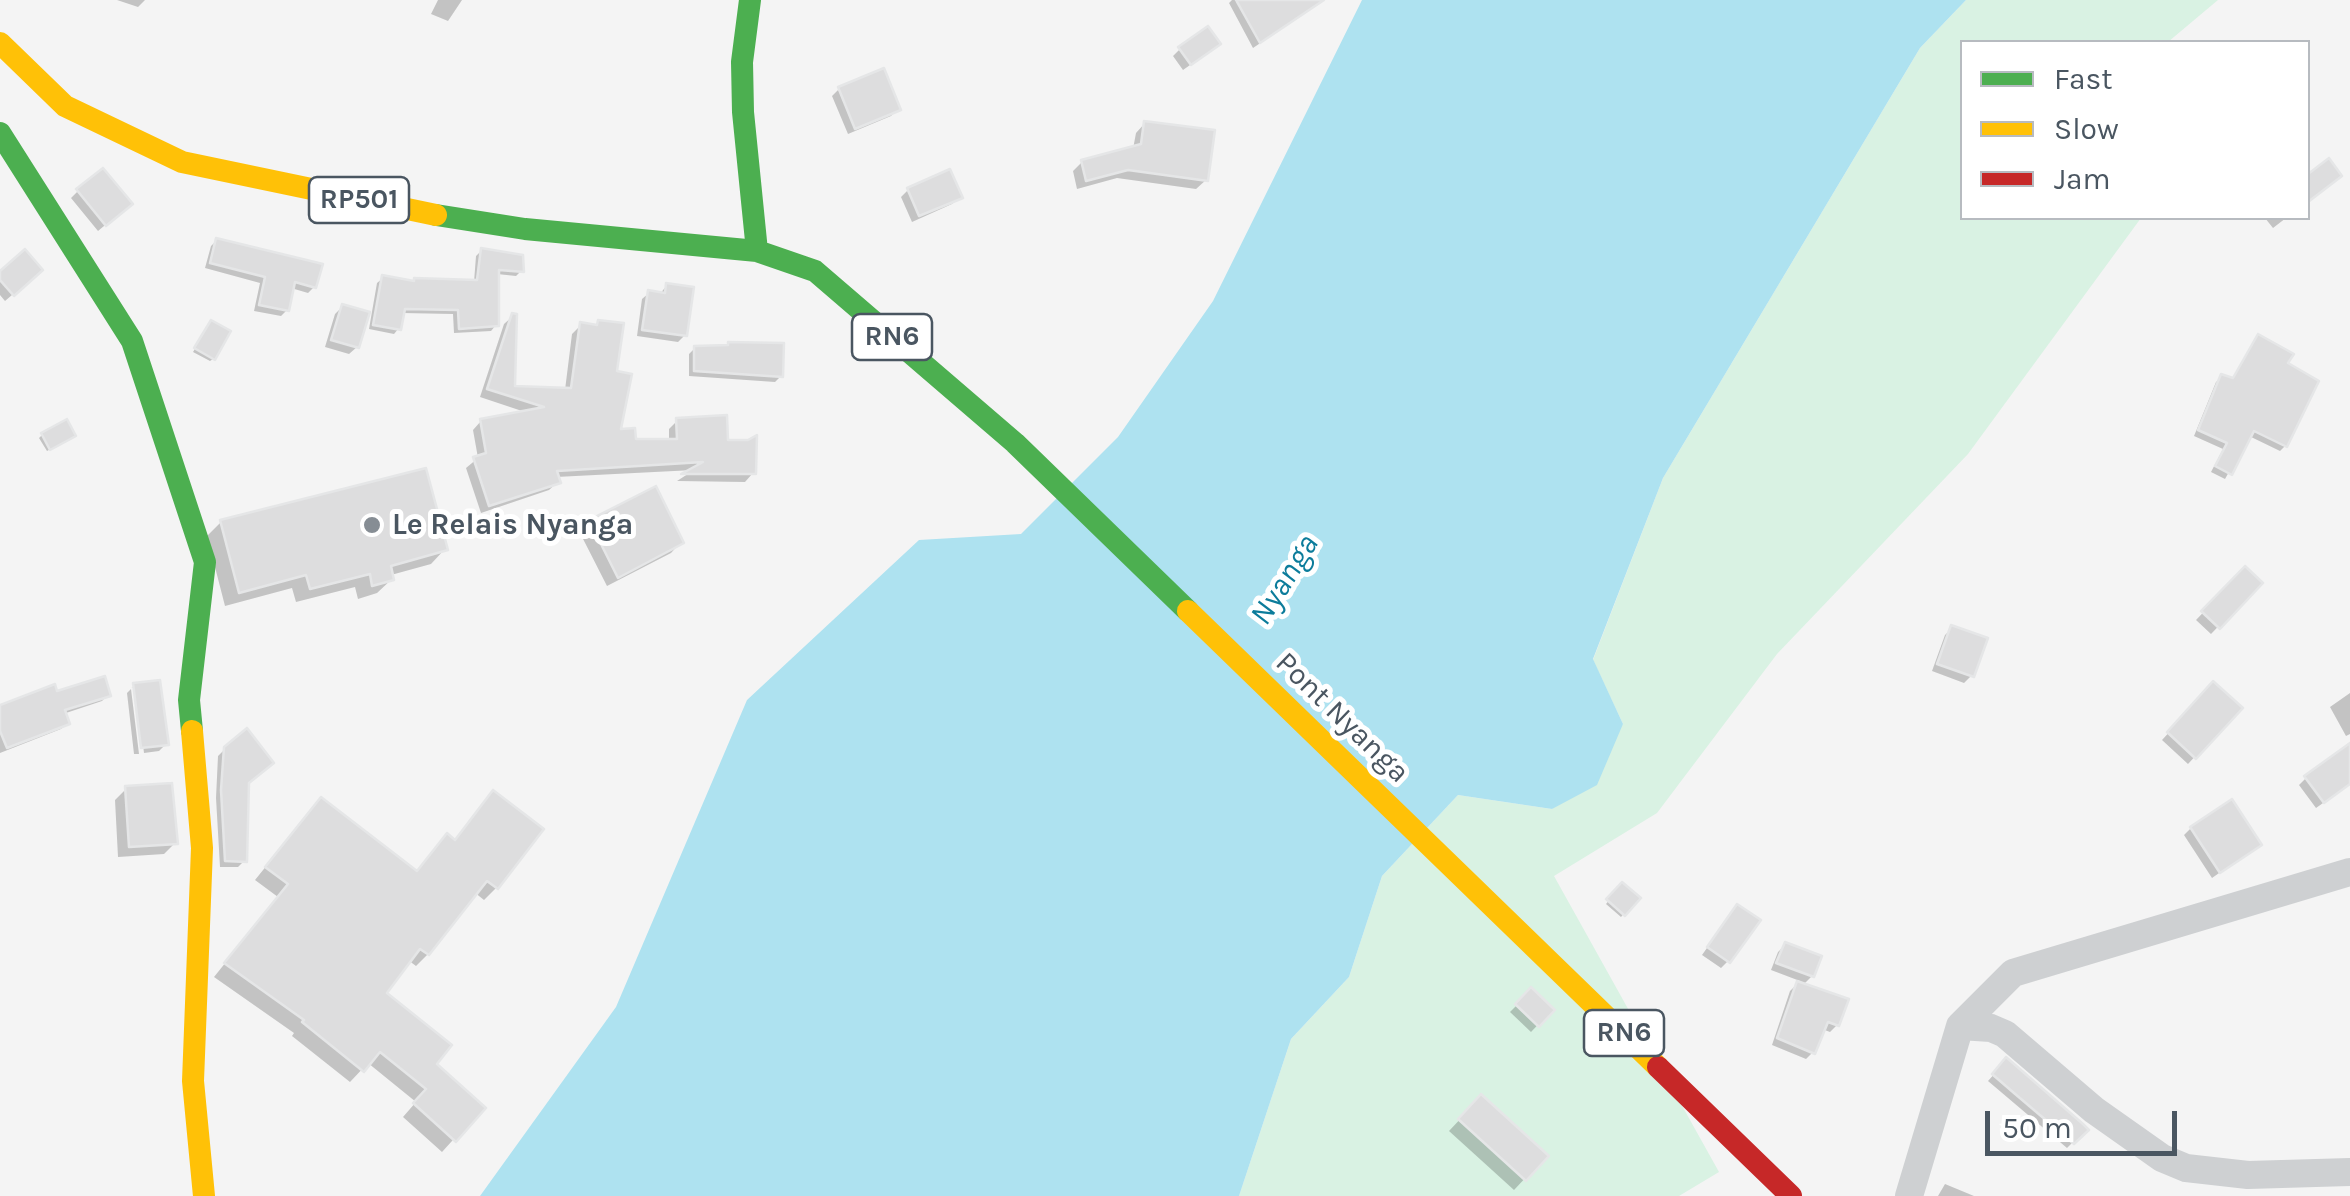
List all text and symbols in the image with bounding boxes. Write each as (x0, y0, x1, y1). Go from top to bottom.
legend (1960, 40, 2310, 220)
text: Fast (2054, 61, 2113, 97)
text: Slow (2054, 111, 2119, 147)
text: Jam (2054, 161, 2111, 197)
road number: RP501 (309, 177, 409, 223)
road number: RN6 (852, 314, 932, 360)
place label: Le Relais Nyanga (392, 507, 633, 543)
marker: Le Relais Nyanga (361, 514, 383, 536)
water label: Nyanga (1242, 528, 1328, 632)
street label: Pont Nyanga (1268, 645, 1416, 791)
road number: RN6 (1584, 1010, 1664, 1056)
scale bar (1990, 1091, 2182, 1153)
text: 50 m (2002, 1110, 2072, 1146)

